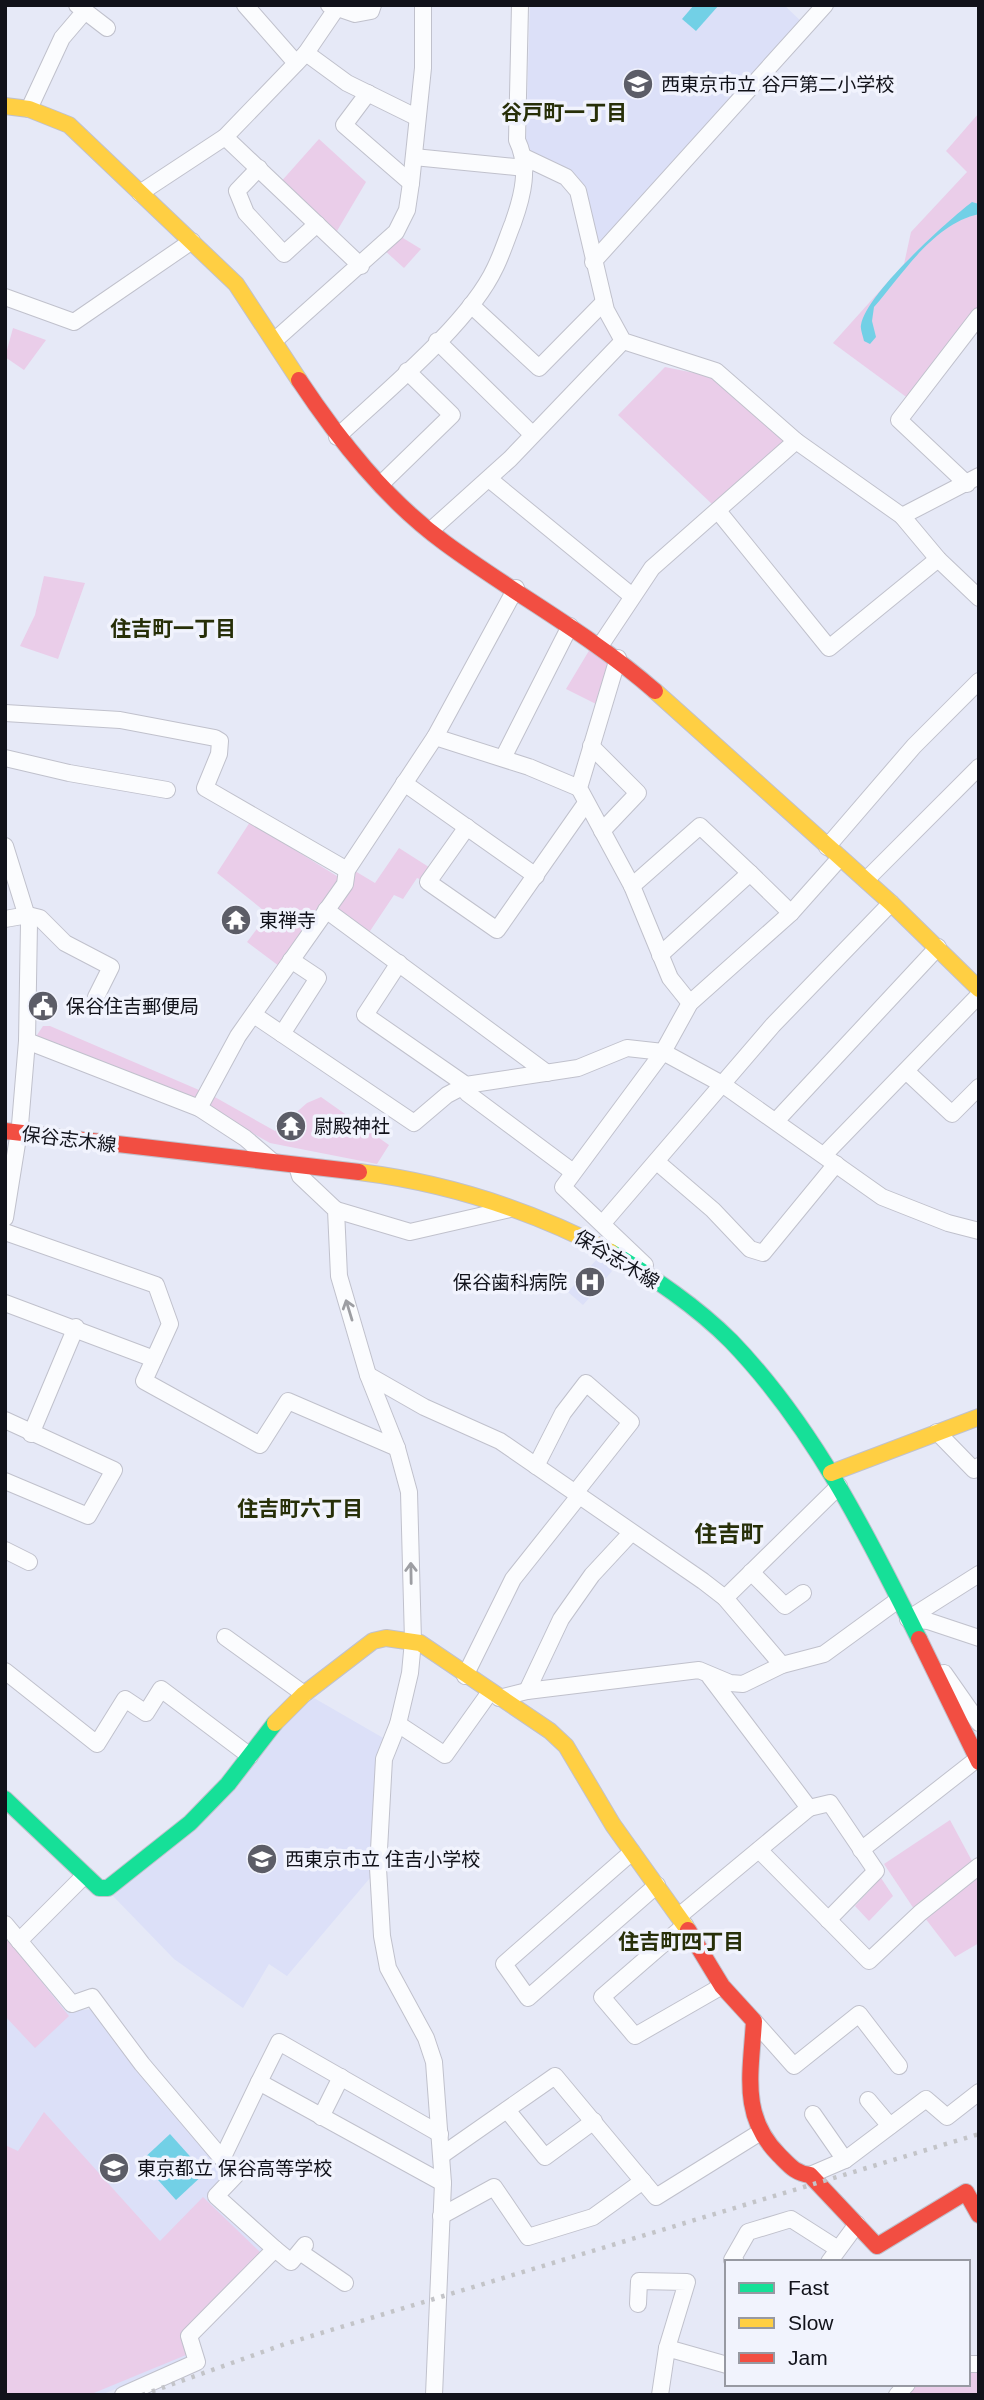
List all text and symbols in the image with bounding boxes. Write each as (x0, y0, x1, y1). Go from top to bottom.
school or university icon: 西東京市立 谷戸第二小学校 (621, 67, 655, 101)
place label: 西東京市立 谷戸第二小学校 (661, 74, 894, 95)
district label: 谷戸町一丁目 (501, 101, 627, 124)
district label: 住吉町一丁目 (110, 617, 236, 640)
temple icon: 東禅寺 (219, 903, 253, 937)
place label: 東禅寺 (259, 910, 316, 931)
public building icon: 保谷住吉郵便局 (26, 989, 60, 1023)
place label: 保谷住吉郵便局 (66, 996, 199, 1017)
temple icon: 尉殿神社 (274, 1109, 308, 1143)
place label: 尉殿神社 (314, 1116, 390, 1137)
street label: 保谷志木線 (21, 1123, 117, 1156)
street label: 保谷志木線 (571, 1226, 663, 1293)
hospital icon: 保谷歯科病院 (573, 1265, 607, 1299)
place label: 保谷歯科病院 (453, 1272, 567, 1293)
one-way arrow (341, 1299, 354, 1321)
district label: 住吉町六丁目 (237, 1497, 363, 1520)
district label: 住吉町 (695, 1521, 764, 1547)
one-way arrow (404, 1561, 418, 1584)
school or university icon: 西東京市立 住吉小学校 (245, 1842, 279, 1876)
place label: 西東京市立 住吉小学校 (285, 1849, 480, 1870)
district label: 住吉町四丁目 (618, 1930, 744, 1953)
school or university icon: 東京都立 保谷高等学校 (97, 2151, 131, 2185)
place label: 東京都立 保谷高等学校 (137, 2158, 332, 2179)
legend (725, 2260, 970, 2386)
text: Fast (788, 2276, 829, 2299)
text: Slow (788, 2311, 834, 2334)
text: Jam (788, 2346, 828, 2369)

